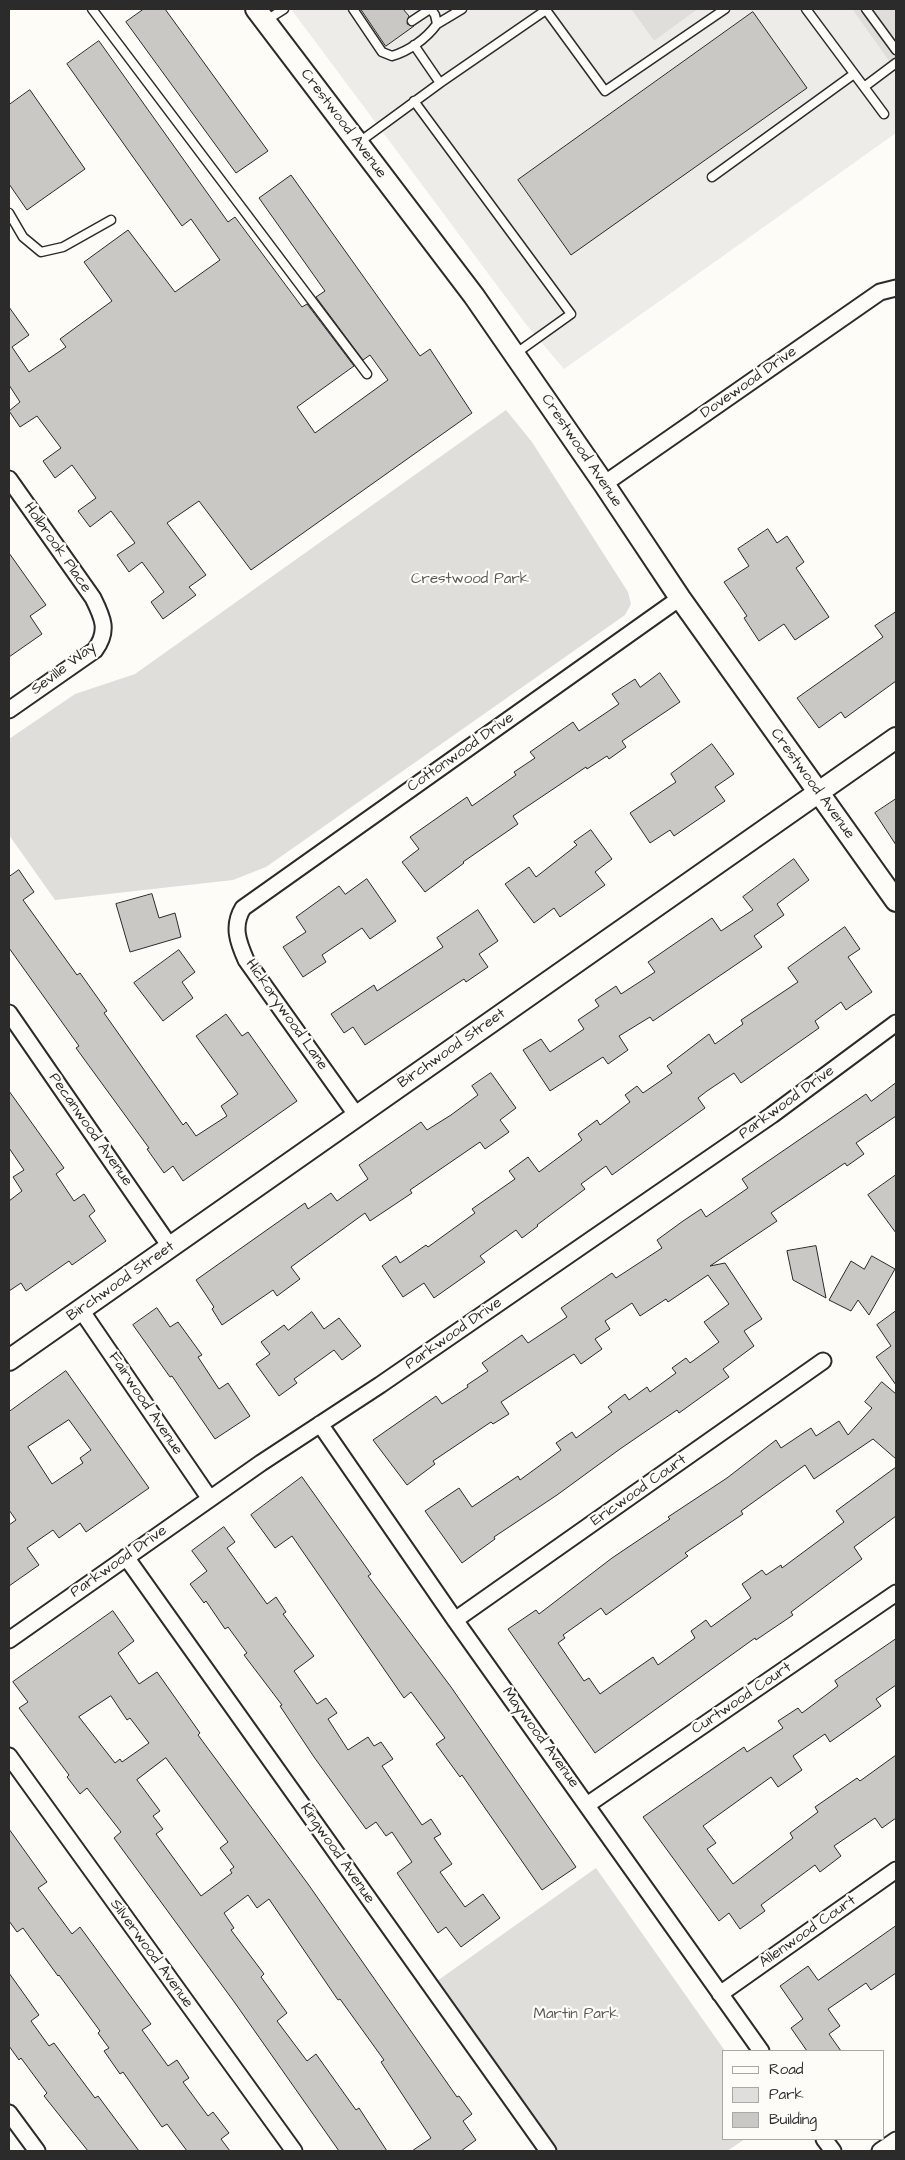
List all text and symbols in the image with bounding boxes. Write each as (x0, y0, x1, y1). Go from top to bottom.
street label: Crestwood Avenue (296, 66, 390, 182)
street label: Dovewood Drive (698, 343, 800, 423)
street label: Crestwood Avenue (537, 391, 625, 511)
street label: Holbrook Place (19, 499, 95, 597)
park label: Crestwood Park (411, 571, 529, 589)
street label: Seville Way (28, 639, 100, 699)
street label: Cottonwood Drive (404, 709, 518, 797)
street label: Crestwood Avenue (766, 725, 858, 843)
street label: Hickorywood Lane (241, 956, 331, 1074)
street label: Birchwood Street (395, 1005, 509, 1093)
street label: Parkwood Drive (736, 1062, 838, 1144)
street label: Pecanwood Avenue (44, 1070, 136, 1190)
street label: Birchwood Street (64, 1238, 178, 1326)
street label: Parkwood Drive (402, 1294, 506, 1374)
street label: Fairwood Avenue (104, 1349, 186, 1459)
street label: Ericwood Court (588, 1451, 690, 1531)
street label: Parkwood Drive (67, 1522, 171, 1602)
street label: Curtwood Court (689, 1659, 795, 1739)
street label: Maywood Avenue (498, 1684, 582, 1792)
street label: Kingwood Avenue (296, 1800, 378, 1908)
street label: Allenwood Court (756, 1892, 860, 1972)
street label: Silverwood Avenue (106, 1896, 196, 2012)
park label: Martin Park (534, 2006, 618, 2024)
legend (722, 2050, 885, 2140)
text: Road (769, 2059, 803, 2080)
text: Park (769, 2084, 804, 2105)
text: Building (769, 2109, 817, 2130)

